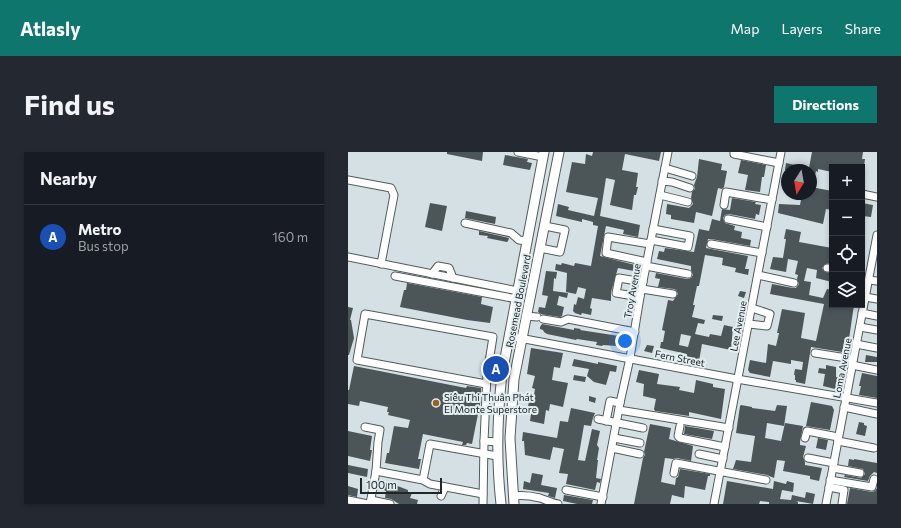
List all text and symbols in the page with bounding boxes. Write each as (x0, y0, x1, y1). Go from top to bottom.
text: Atlasly (20, 17, 81, 40)
text: Map (731, 20, 759, 37)
text: Layers (781, 20, 823, 37)
text: Share (845, 20, 881, 37)
button: Directions (774, 86, 877, 123)
text: Find us (24, 87, 115, 121)
north arrow (781, 164, 817, 200)
map controls (829, 164, 865, 308)
button: + (829, 164, 865, 200)
text: Nearby (40, 168, 97, 189)
button: − (829, 200, 865, 236)
text: Metro (78, 220, 121, 238)
text: A (48, 229, 58, 245)
text: 160 m (272, 229, 308, 245)
button: locate (829, 236, 865, 272)
text: Bus stop (78, 238, 129, 254)
street label: Rosemead Boulevard (503, 253, 533, 349)
street label: Troy Avenue (621, 263, 643, 319)
button: layers (829, 272, 865, 308)
street label: Lee Avenue (727, 300, 749, 352)
your location (615, 331, 635, 351)
street label: Loma Avenue (830, 337, 854, 399)
street label: Fern Street (654, 347, 706, 369)
pin: A (483, 354, 509, 384)
place label: Siêu Thi Thuân Phát El Monte Superstore (444, 391, 537, 415)
marker: Siêu Thi Thuân Phát El Monte Superstore (431, 398, 441, 408)
scale bar (360, 476, 442, 495)
text: 100 m (366, 478, 397, 491)

